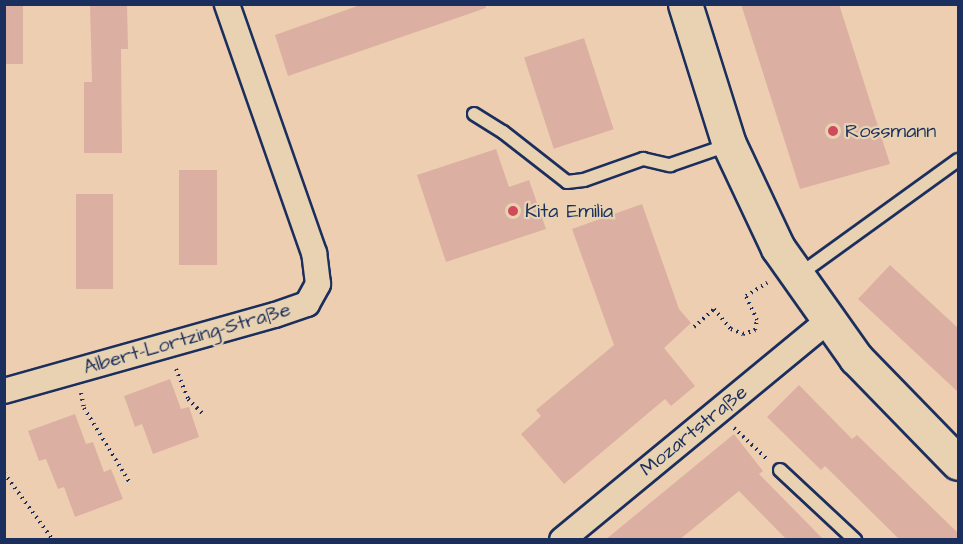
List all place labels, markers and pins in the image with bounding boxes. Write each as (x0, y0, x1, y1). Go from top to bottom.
place label: Rossmann (845, 119, 936, 143)
marker: Rossmann (826, 124, 840, 138)
place label: Kita Emilia (525, 199, 613, 223)
marker: Kita Emilia (506, 204, 520, 218)

